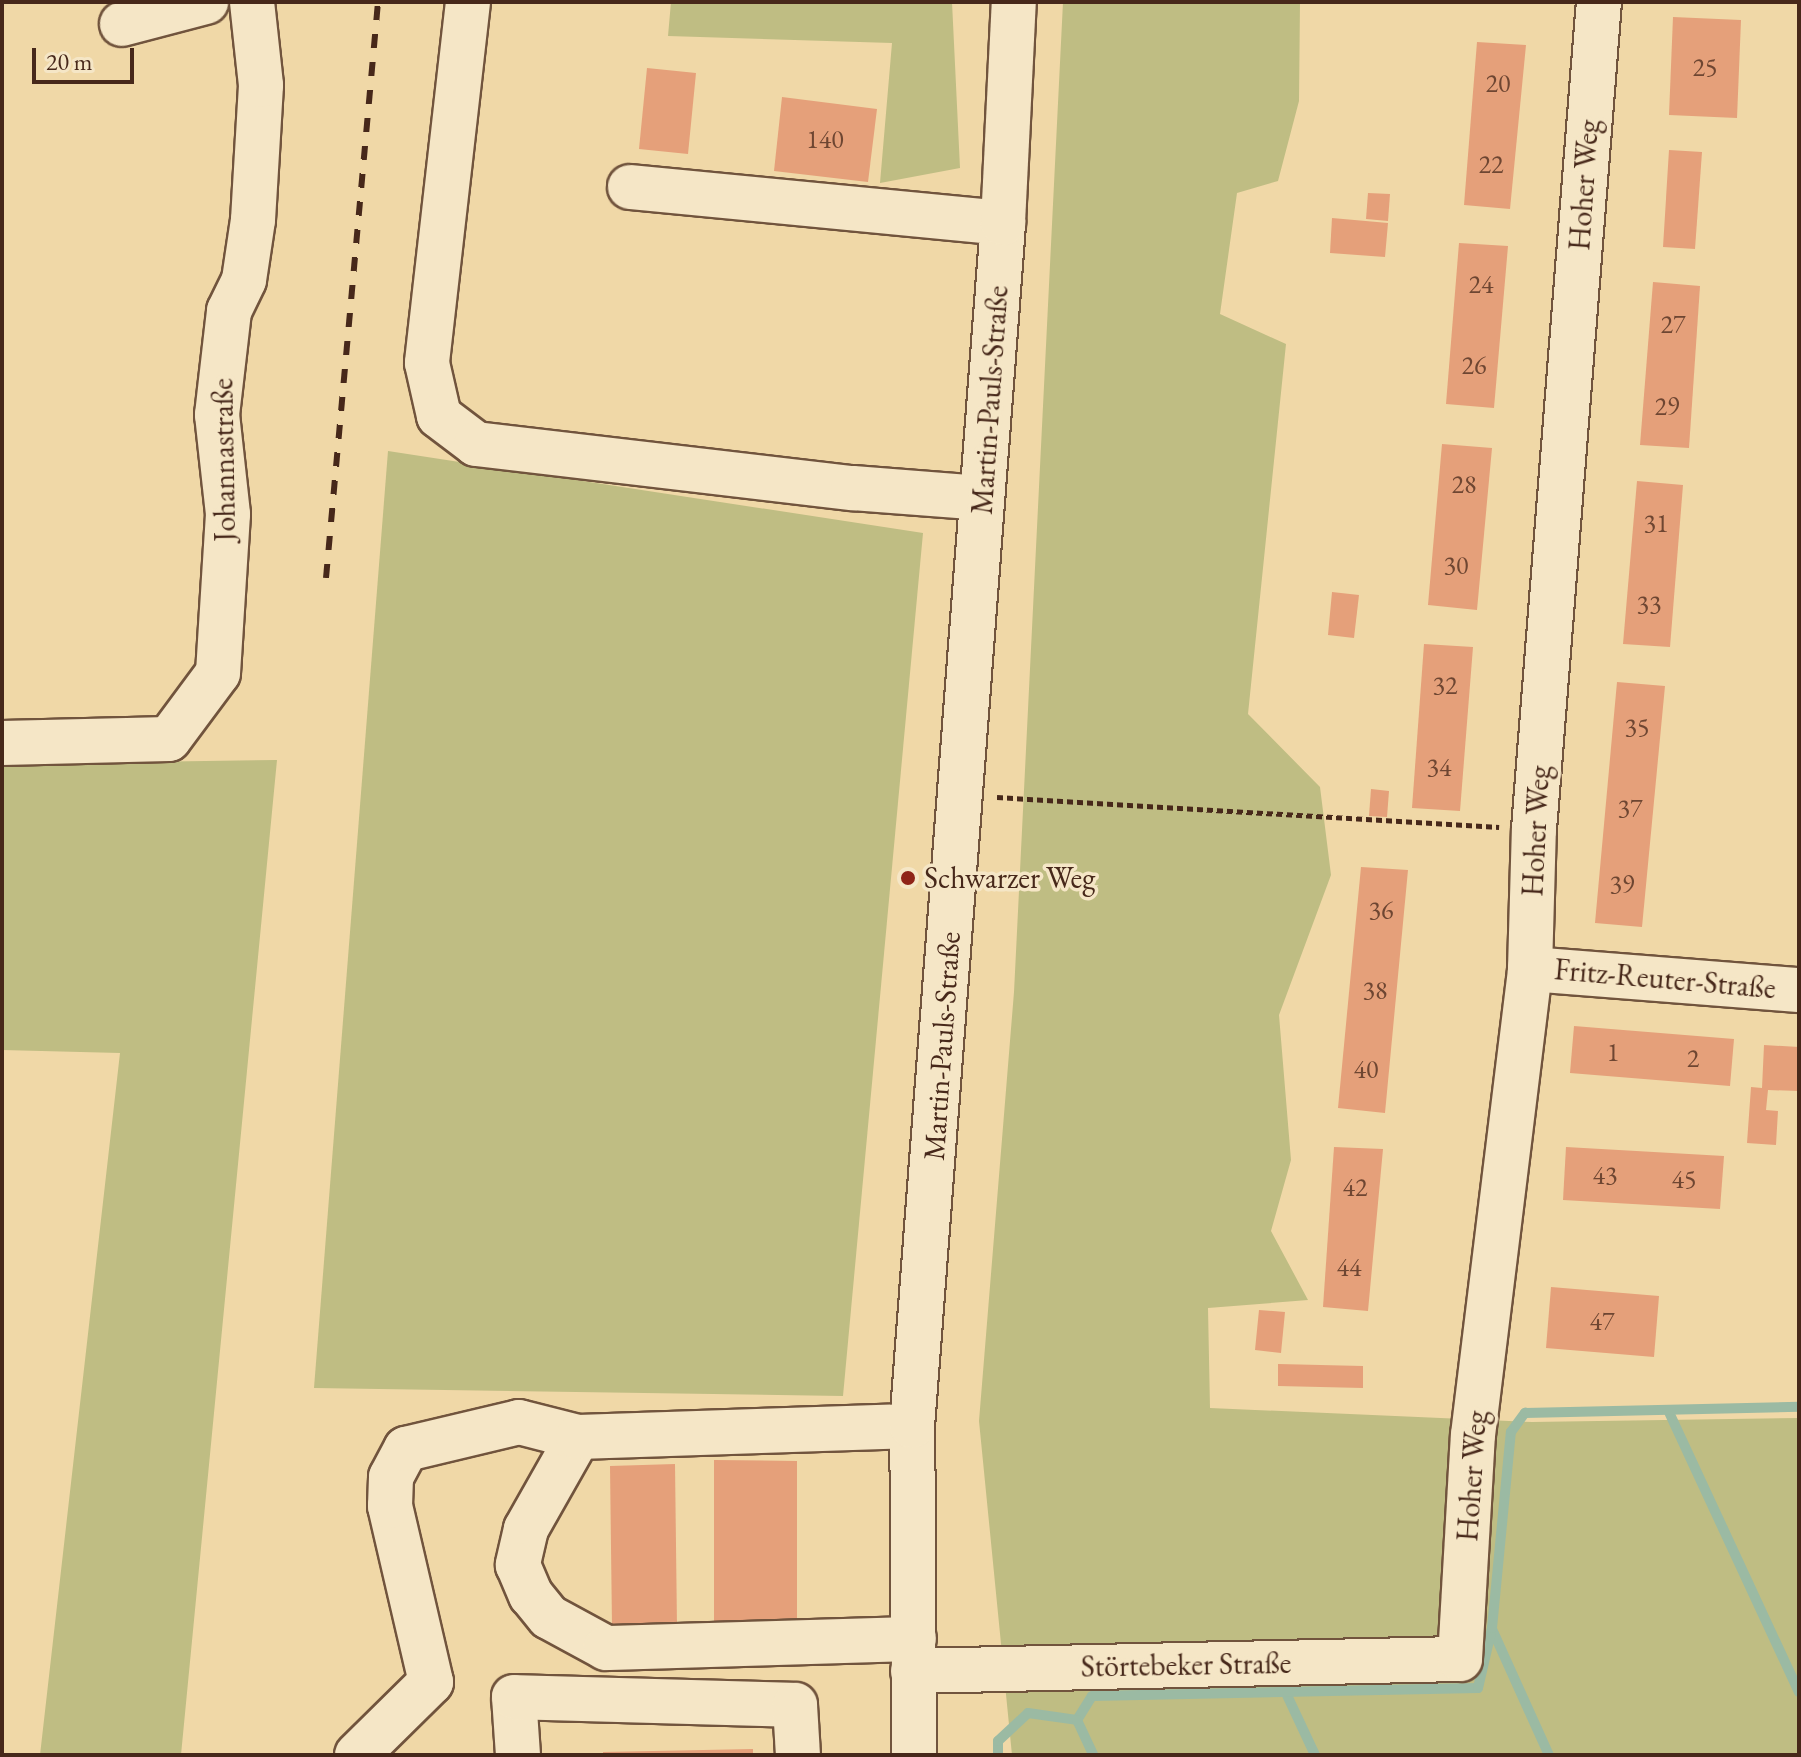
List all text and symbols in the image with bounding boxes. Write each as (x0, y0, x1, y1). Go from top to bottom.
scale bar (36, 32, 138, 82)
text: 20 m (46, 46, 93, 77)
house number: 25 (1693, 52, 1717, 84)
house number: 20 (1486, 68, 1510, 100)
street label: Hoher Weg (1561, 118, 1607, 252)
house number: 140 (806, 124, 844, 156)
house number: 22 (1479, 149, 1503, 181)
house number: 24 (1469, 269, 1493, 301)
street label: Martin-Pauls-Straße (964, 284, 1016, 516)
house number: 27 (1661, 309, 1685, 341)
house number: 26 (1462, 350, 1486, 382)
street label: Johannastraße (205, 378, 243, 542)
house number: 29 (1655, 391, 1679, 423)
house number: 28 (1452, 469, 1476, 501)
house number: 31 (1644, 508, 1668, 540)
house number: 30 (1444, 550, 1468, 582)
house number: 33 (1637, 589, 1661, 621)
house number: 32 (1433, 670, 1457, 702)
house number: 35 (1625, 712, 1649, 744)
house number: 34 (1427, 752, 1451, 784)
street label: Hoher Weg (1515, 765, 1557, 897)
house number: 37 (1618, 793, 1642, 825)
place label: Schwarzer Weg (924, 860, 1095, 896)
marker: Schwarzer Weg (899, 869, 917, 887)
house number: 39 (1610, 869, 1634, 901)
house number: 36 (1369, 895, 1393, 927)
street label: Martin-Pauls-Straße (916, 930, 968, 1162)
street label: Fritz-Reuter-Straße (1553, 951, 1777, 1007)
house number: 38 (1363, 975, 1387, 1007)
house number: 1 (1607, 1037, 1619, 1069)
house number: 2 (1687, 1043, 1699, 1075)
house number: 40 (1354, 1054, 1378, 1086)
house number: 43 (1593, 1160, 1617, 1192)
house number: 45 (1672, 1164, 1696, 1196)
house number: 42 (1343, 1172, 1367, 1204)
house number: 44 (1337, 1252, 1361, 1284)
house number: 47 (1590, 1306, 1614, 1338)
street label: Hoher Weg (1449, 1409, 1495, 1543)
street label: Störtebeker Straße (1080, 1645, 1292, 1685)

